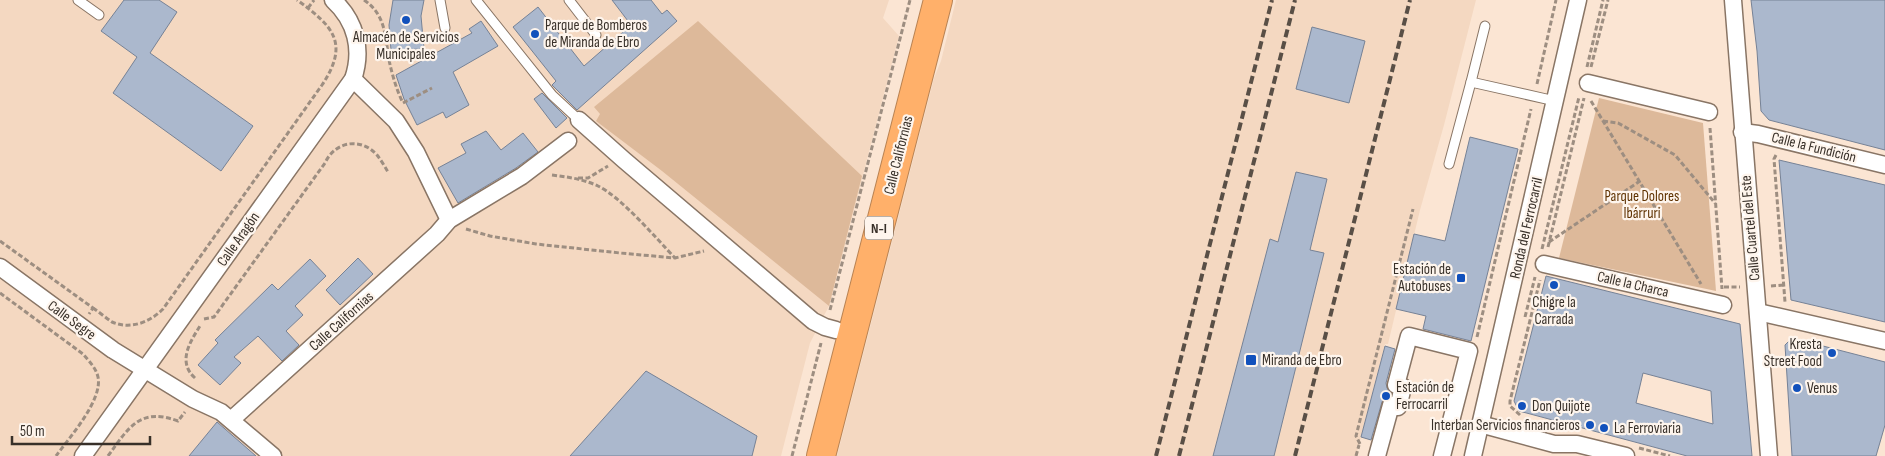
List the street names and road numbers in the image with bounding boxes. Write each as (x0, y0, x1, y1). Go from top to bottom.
street label: Calle Californias (880, 114, 917, 196)
street label: Calle la Fundición (1770, 128, 1858, 167)
street label: Calle Cuartel del Este (1736, 174, 1765, 281)
street label: Ronda del Ferrocarril (1506, 176, 1547, 281)
street label: Calle Aragón (213, 208, 264, 270)
road number: N-I (865, 217, 893, 240)
street label: Calle la Charca (1595, 267, 1671, 302)
street label: Calle Californias (305, 287, 378, 355)
street label: Calle Segre (44, 296, 100, 344)

